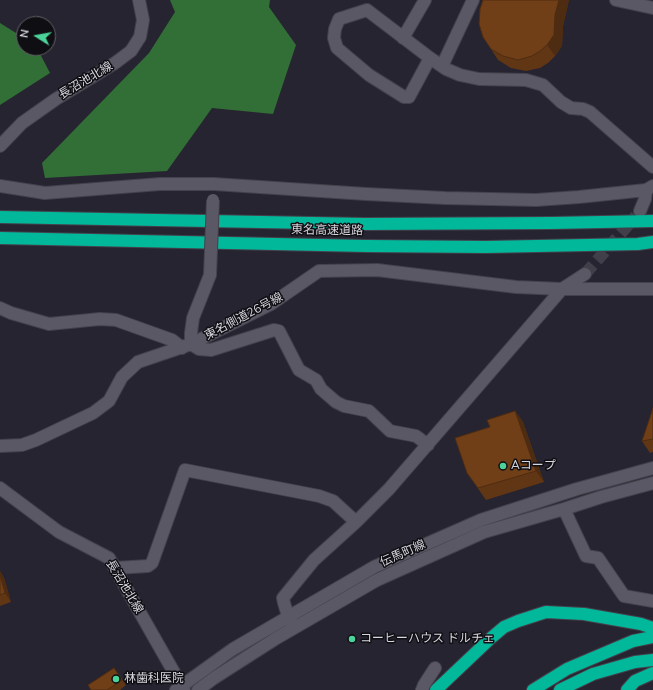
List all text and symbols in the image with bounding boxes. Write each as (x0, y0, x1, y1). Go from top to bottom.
north arrow (16, 16, 56, 56)
text: N (17, 28, 33, 39)
street label: 長沼池北線 (57, 59, 115, 103)
street label: 東名高速道路 (291, 223, 363, 239)
street label: 東名側道26号線 (202, 290, 286, 344)
place label: Aコープ (511, 459, 556, 473)
marker: Aコープ (498, 461, 508, 471)
street label: 伝馬町線 (378, 538, 428, 570)
street label: 長沼池北線 (102, 558, 146, 616)
place label: コーヒーハウス ドルチェ (360, 632, 495, 646)
marker: コーヒーハウス ドルチェ (347, 634, 357, 644)
place label: 林歯科医院 (124, 672, 184, 686)
marker: 林歯科医院 (111, 674, 121, 684)

